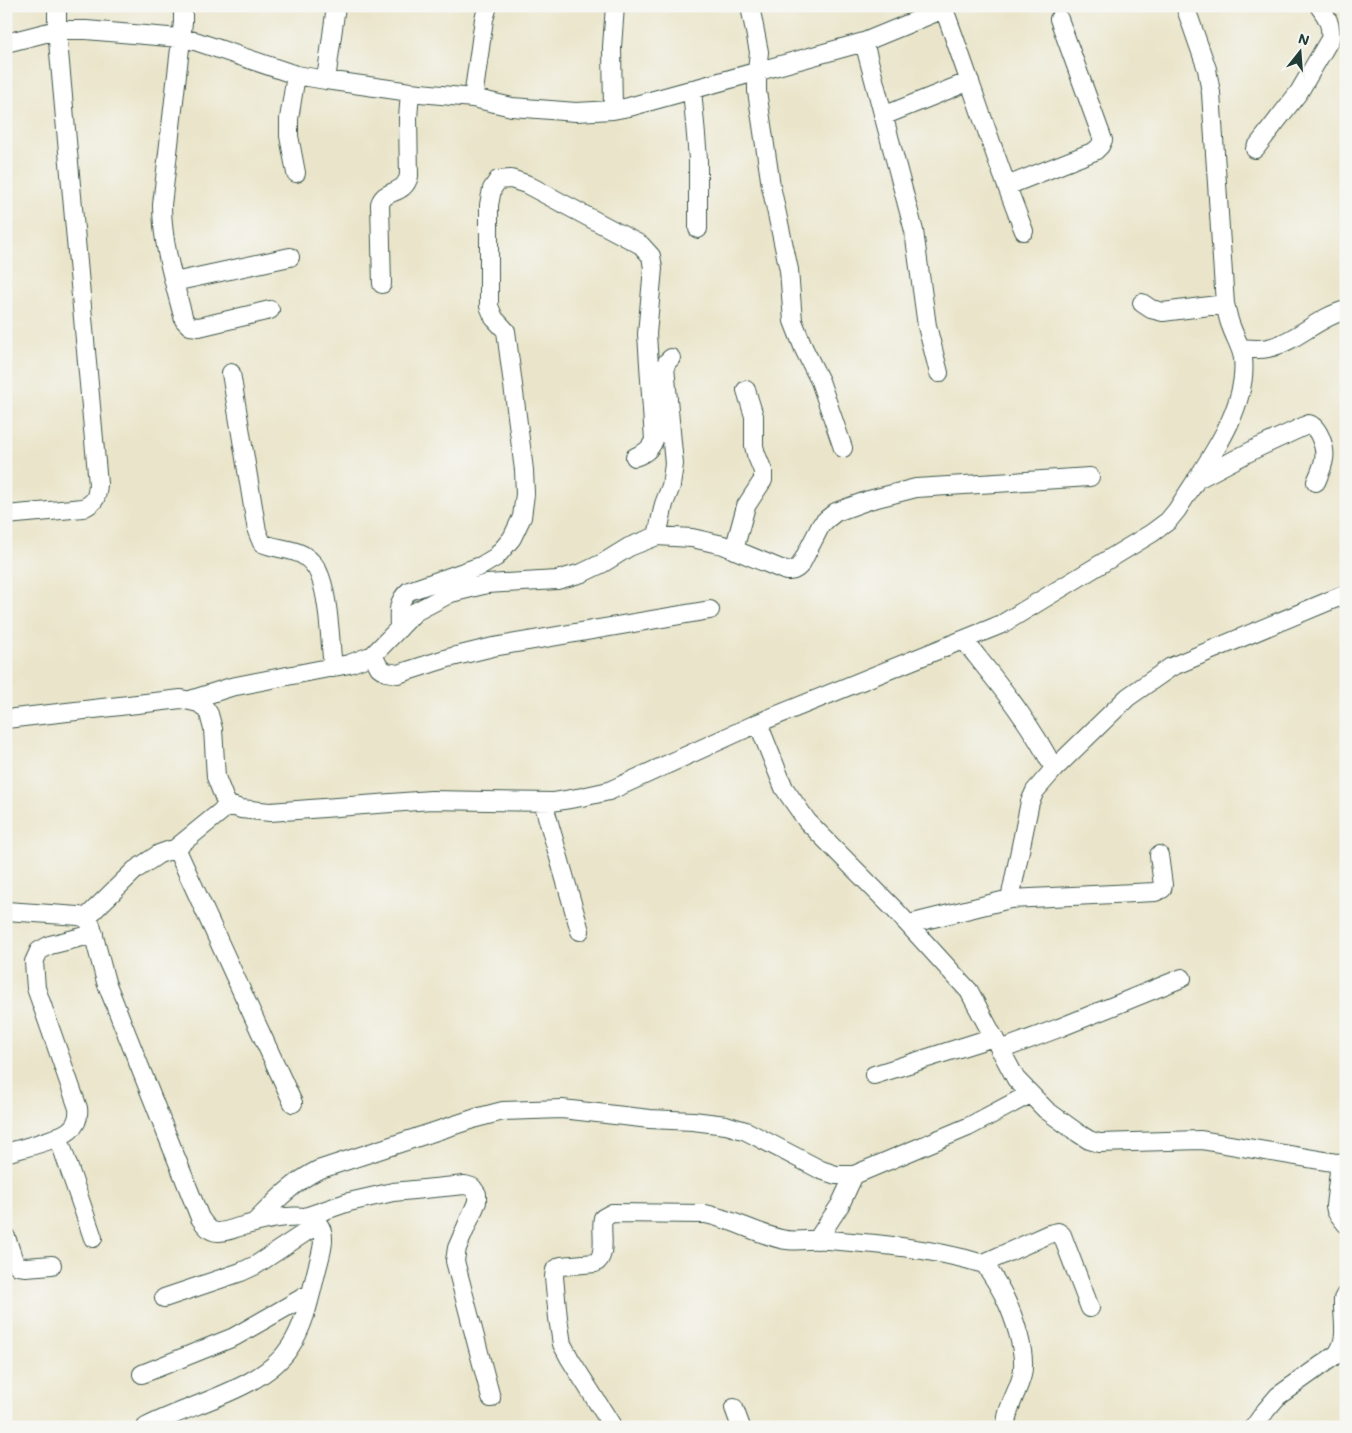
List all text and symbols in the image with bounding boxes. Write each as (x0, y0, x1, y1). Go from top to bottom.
north arrow (1274, 28, 1324, 78)
text: N (1296, 28, 1312, 50)

